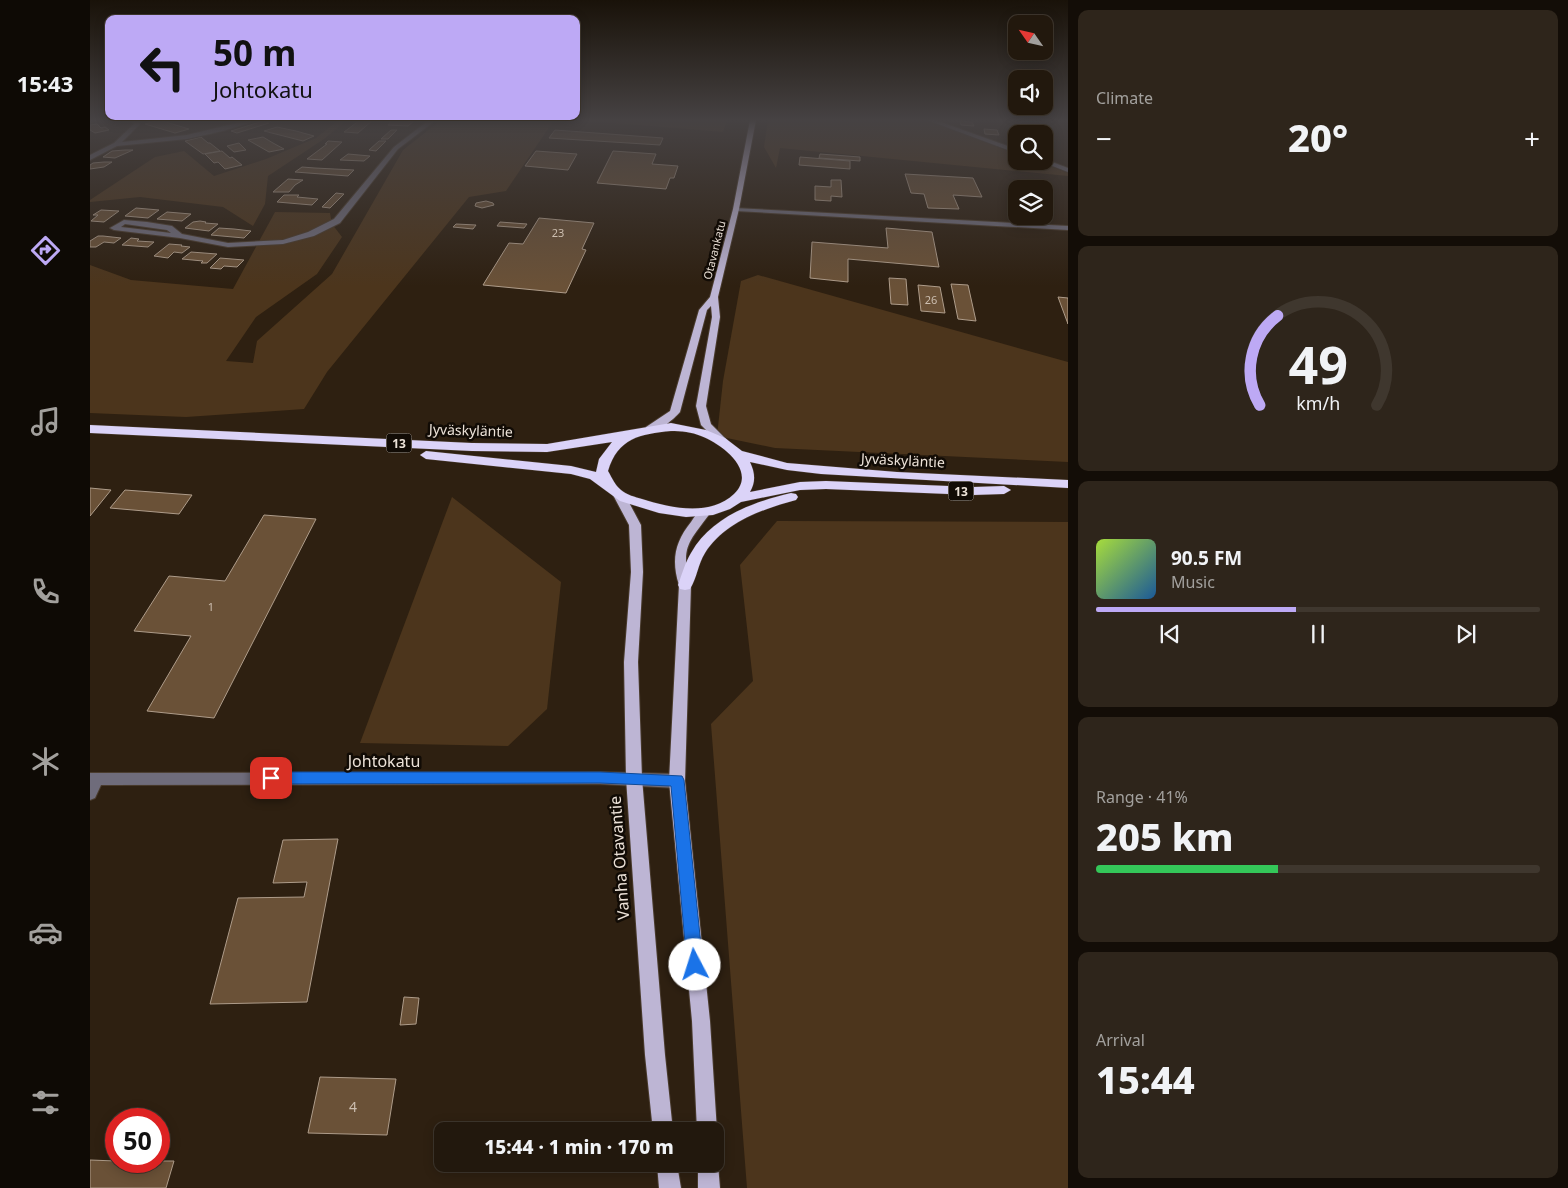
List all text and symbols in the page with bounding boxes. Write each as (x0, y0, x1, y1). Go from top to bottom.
north arrow (1008, 15, 1052, 60)
map controls (1008, 15, 1053, 225)
text: 50 m (213, 29, 296, 76)
icon: left (130, 35, 195, 100)
text: 15:43 (17, 68, 73, 98)
button: sound (1008, 70, 1053, 115)
text: Johtokatu (213, 74, 313, 104)
text: Climate (1096, 87, 1153, 109)
text: 20° (1288, 111, 1348, 163)
text: − (1096, 119, 1112, 157)
text: + (1524, 119, 1540, 157)
button: search (1008, 125, 1053, 170)
button: layers (1008, 180, 1053, 225)
street label: Otavankatu (699, 219, 729, 281)
house number: 23 (552, 225, 564, 240)
icon: directions (28, 233, 63, 268)
house number: 26 (925, 292, 937, 307)
text: 49 (1288, 328, 1348, 399)
text: km/h (1296, 391, 1340, 415)
icon: music (28, 404, 63, 439)
street label: Jyväskyläntie (427, 419, 513, 441)
road number: 13 (386, 433, 412, 452)
street label: Jyväskyläntie (859, 448, 946, 472)
road number: 13 (948, 482, 974, 501)
text: 90.5 FM (1171, 545, 1242, 571)
text: Music (1171, 571, 1215, 593)
icon: phone (28, 574, 63, 609)
house number: 1 (208, 599, 214, 614)
icon: previous (1156, 620, 1184, 648)
icon: pause (1304, 620, 1332, 648)
icon: next (1452, 620, 1480, 648)
icon: climate (28, 744, 63, 779)
street label: Johtokatu (346, 750, 420, 772)
pin (250, 757, 292, 799)
icon: arrive (257, 764, 285, 792)
text: Range · 41% (1096, 786, 1188, 808)
street label: Vanha Otavantie (604, 795, 634, 921)
text: 205 km (1096, 810, 1234, 862)
icon: car (28, 915, 63, 950)
position arrow (668, 938, 720, 990)
text: Arrival (1096, 1029, 1145, 1051)
text: 15:44 (1096, 1053, 1195, 1105)
icon: filters (28, 1085, 63, 1120)
house number: 4 (349, 1097, 357, 1116)
speed limit sign: 50 (105, 1108, 170, 1173)
text: 15:44 · 1 min · 170 m (484, 1134, 674, 1160)

